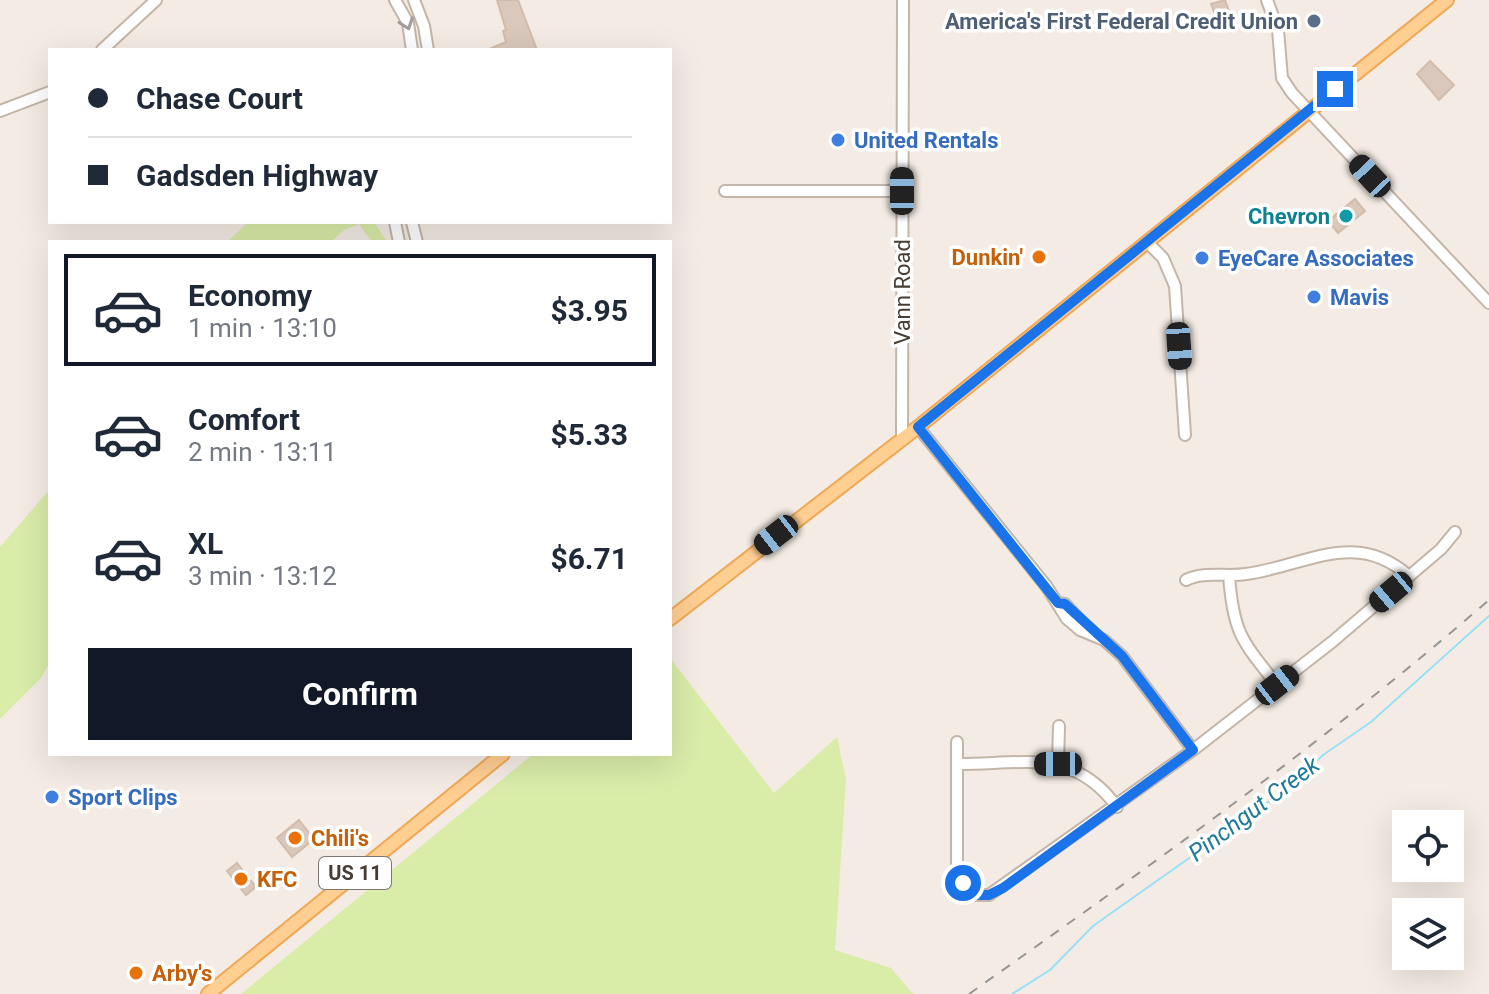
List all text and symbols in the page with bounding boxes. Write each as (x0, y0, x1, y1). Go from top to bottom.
place label: America's First Federal Credit Union (945, 9, 1298, 34)
marker: America's First Federal Credit Union (1305, 12, 1323, 30)
one-way arrow (397, 16, 413, 30)
route end (1317, 71, 1353, 107)
text: Chase Court (136, 81, 303, 116)
place label: United Rentals (854, 128, 998, 153)
marker: United Rentals (829, 131, 847, 149)
car (1345, 150, 1395, 202)
text: Gadsden Highway (136, 158, 378, 193)
car (890, 167, 914, 215)
place label: Chevron (1248, 204, 1330, 229)
marker: Chevron (1337, 207, 1355, 225)
street label: Vann Road (890, 239, 915, 345)
place label: Dunkin' (952, 245, 1023, 270)
place label: EyeCare Associates (1218, 246, 1414, 271)
marker: Dunkin' (1030, 248, 1048, 266)
marker: EyeCare Associates (1193, 249, 1211, 267)
icon: car (92, 274, 164, 346)
text: Economy (188, 278, 312, 313)
place label: Mavis (1330, 285, 1389, 310)
marker: Mavis (1305, 288, 1323, 306)
text: $3.95 (550, 293, 628, 328)
text: 1 min · 13:10 (188, 313, 337, 343)
car (1165, 321, 1193, 371)
icon: car (92, 398, 164, 470)
text: Comfort (188, 402, 300, 437)
text: $5.33 (550, 417, 628, 452)
text: 2 min · 13:11 (188, 437, 337, 467)
car (750, 511, 802, 559)
icon: car (92, 522, 164, 594)
text: XL (188, 526, 223, 561)
text: $6.71 (550, 541, 628, 576)
text: 3 min · 13:12 (188, 561, 337, 591)
car (1365, 567, 1417, 617)
button: Confirm (88, 648, 632, 740)
car (1251, 661, 1303, 709)
water label: Pinchgut Creek (1183, 750, 1326, 867)
car (1034, 752, 1082, 776)
place label: Sport Clips (68, 785, 178, 810)
marker: Sport Clips (43, 788, 61, 806)
map controls (1392, 810, 1464, 970)
button: locate (1392, 810, 1464, 882)
place label: Chili's (311, 826, 369, 851)
marker: Chili's (286, 829, 304, 847)
road number: US 11 (319, 857, 391, 889)
route start (945, 865, 981, 901)
place label: KFC (257, 867, 297, 892)
marker: KFC (232, 870, 250, 888)
button: layers (1392, 898, 1464, 970)
place label: Arby's (152, 961, 212, 986)
marker: Arby's (127, 964, 145, 982)

